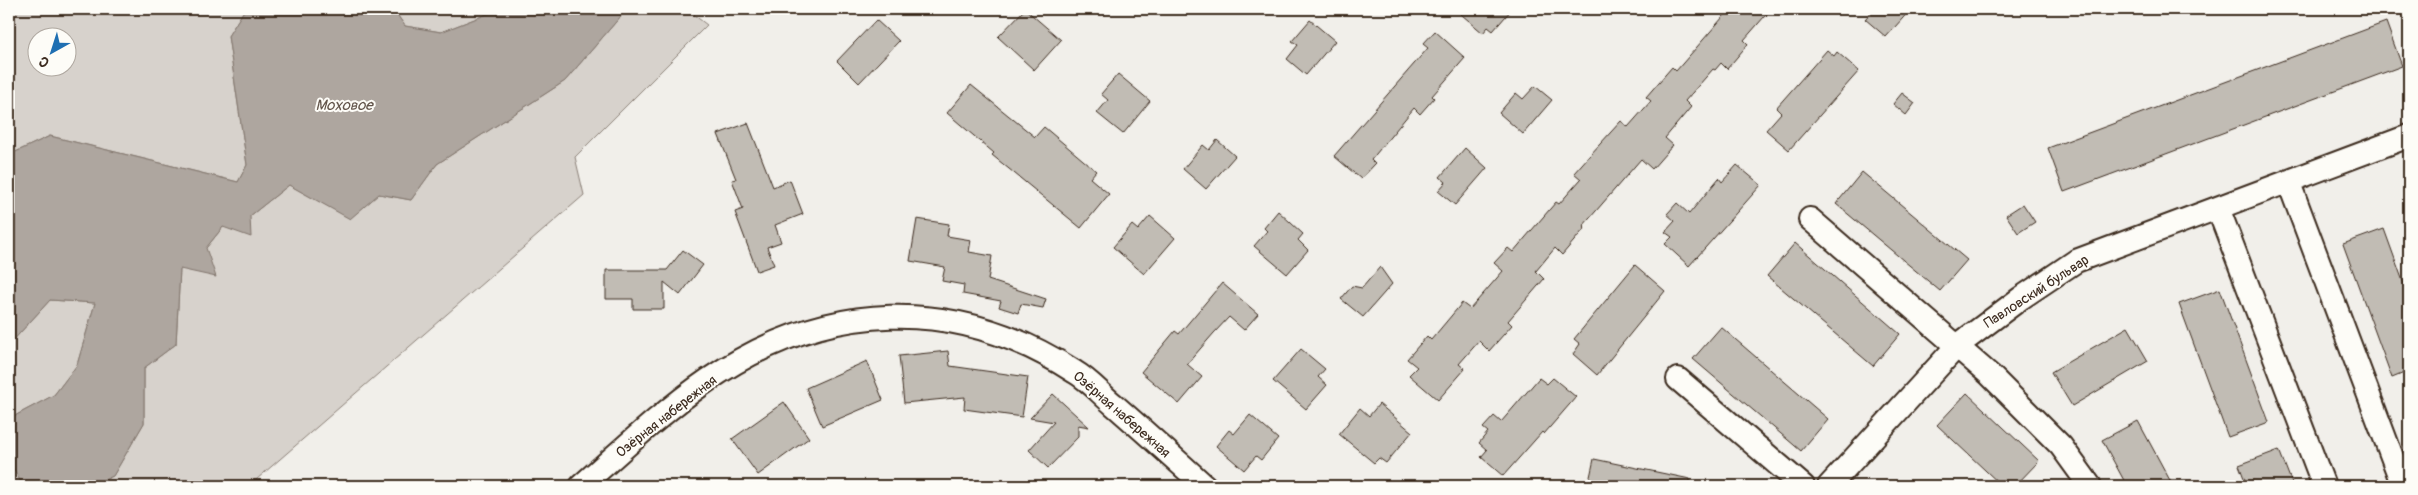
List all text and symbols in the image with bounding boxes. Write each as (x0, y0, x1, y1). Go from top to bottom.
north arrow (28, 28, 78, 78)
text: С (35, 52, 53, 71)
water label: Моховое (315, 96, 374, 115)
street label: Павловский бульвар (1981, 251, 2092, 332)
street label: Озёрная набережная (1069, 367, 1174, 461)
street label: Озёрная набережная (612, 372, 720, 461)

